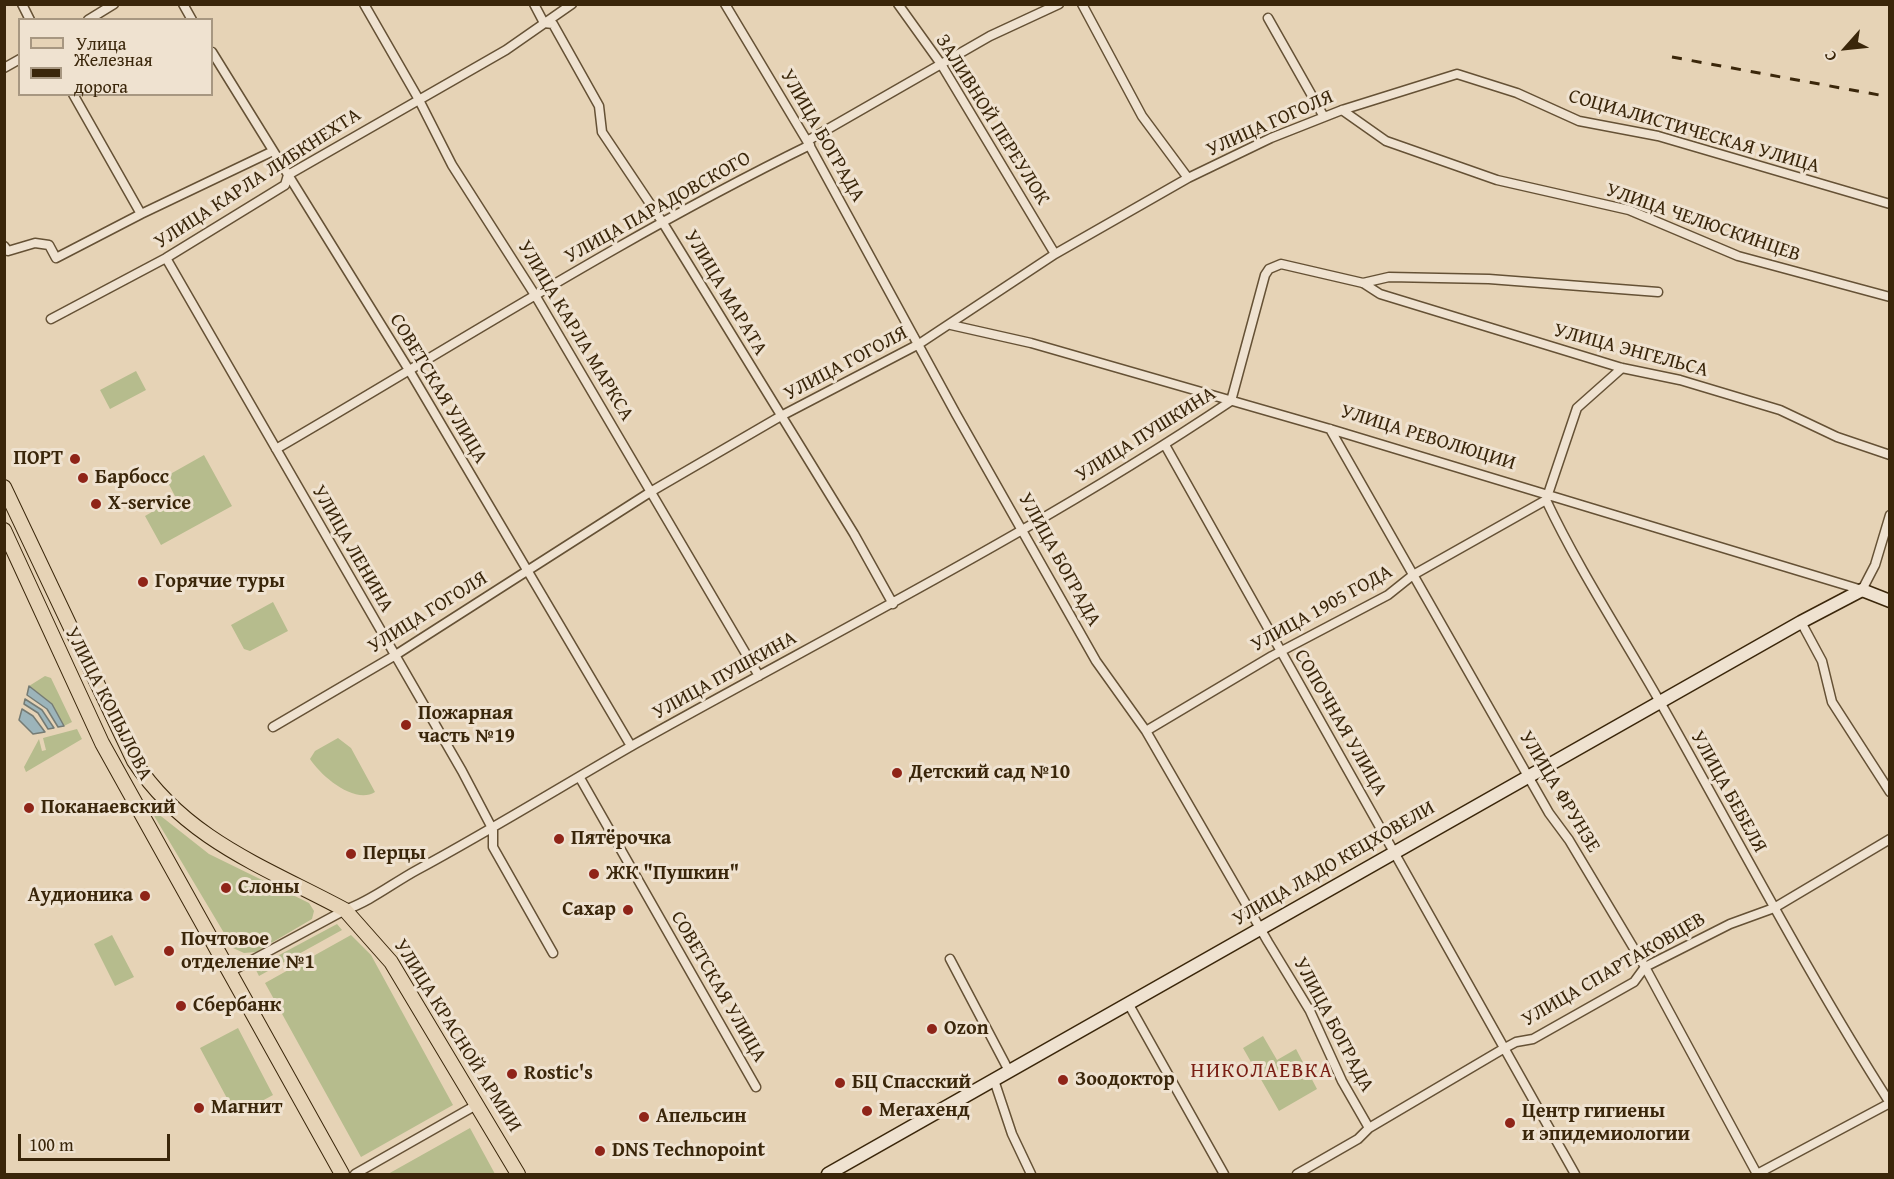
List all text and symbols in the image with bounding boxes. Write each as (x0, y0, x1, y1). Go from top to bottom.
legend (18, 18, 213, 96)
north arrow (1816, 18, 1876, 78)
text: Улица (76, 30, 126, 57)
street label: ЗАЛИВНОЙ ПЕРЕУЛОК (930, 30, 1054, 210)
text: Железная дорога (74, 46, 153, 100)
text: С (1817, 47, 1843, 66)
street label: УЛИЦА БОГРАДА (774, 66, 870, 206)
street label: УЛИЦА ГОГОЛЯ (1203, 85, 1337, 163)
street label: СОЦИАЛИСТИЧЕСКАЯ УЛИЦА (1566, 85, 1822, 179)
street label: УЛИЦА КАРЛА ЛИБКНЕХТА (150, 103, 366, 255)
street label: УЛИЦА ПАРАДОВСКОГО (561, 147, 755, 269)
street label: УЛИЦА ЧЕЛЮСКИНЦЕВ (1603, 178, 1803, 268)
street label: УЛИЦА МАРАТА (678, 226, 772, 360)
street label: УЛИЦА КАРЛА МАРКСА (512, 237, 638, 425)
street label: СОВЕТСКАЯ УЛИЦА (384, 310, 492, 468)
street label: УЛИЦА ЭНГЕЛЬСА (1551, 319, 1711, 383)
street label: УЛИЦА ГОГОЛЯ (780, 322, 912, 406)
street label: УЛИЦА ПУШКИНА (1071, 382, 1221, 488)
street label: УЛИЦА РЕВОЛЮЦИИ (1338, 400, 1518, 476)
place label: ПОРТ (14, 447, 63, 471)
marker: ПОРТ (68, 452, 82, 466)
place label: Барбосс (95, 466, 169, 490)
marker: Барбосс (76, 471, 90, 485)
street label: УЛИЦА ЛЕНИНА (306, 481, 398, 617)
street label: УЛИЦА БОГРАДА (1012, 489, 1106, 631)
place label: X-service (108, 492, 191, 516)
marker: X-service (89, 497, 103, 511)
street label: УЛИЦА 1905 ГОДА (1247, 560, 1397, 658)
street label: УЛИЦА ГОГОЛЯ (364, 567, 492, 659)
place label: Горячие туры (155, 570, 285, 594)
marker: Горячие туры (136, 575, 150, 589)
street label: УЛИЦА КОПЫЛОВА (59, 623, 157, 785)
street label: УЛИЦА ПУШКИНА (649, 627, 801, 725)
street label: СОПОЧНАЯ УЛИЦА (1288, 645, 1392, 801)
place label: Пожарная часть №19 (418, 702, 515, 749)
marker: Пожарная часть №19 (399, 718, 413, 732)
street label: УЛИЦА ФРУНЗЕ (1513, 727, 1605, 857)
street label: УЛИЦА БЕБЕЛЯ (1685, 727, 1771, 857)
place label: Детский сад №10 (909, 761, 1070, 785)
marker: Детский сад №10 (890, 766, 904, 780)
place label: Поканаевский (41, 796, 176, 820)
street label: УЛИЦА ЛАДО КЕЦХОВЕЛИ (1229, 796, 1439, 932)
marker: Поканаевский (22, 801, 36, 815)
place label: Пятёрочка (571, 827, 671, 851)
marker: Пятёрочка (552, 832, 566, 846)
place label: Перцы (363, 842, 426, 866)
marker: Перцы (344, 847, 358, 861)
place label: ЖК "Пушкин" (606, 862, 739, 886)
marker: ЖК "Пушкин" (587, 867, 601, 881)
place label: Слоны (238, 876, 299, 900)
marker: Слоны (219, 881, 233, 895)
place label: Аудионика (28, 884, 133, 908)
marker: Аудионика (138, 889, 152, 903)
place label: Сахар (562, 898, 616, 922)
marker: Сахар (621, 903, 635, 917)
street label: СОВЕТСКАЯ УЛИЦА (665, 907, 771, 1067)
street label: УЛИЦА СПАРТАКОВЦЕВ (1518, 908, 1710, 1032)
place label: Почтовое отделение №1 (181, 928, 315, 975)
street label: УЛИЦА КРАСНОЙ АРМИИ (388, 935, 526, 1137)
marker: Почтовое отделение №1 (162, 944, 176, 958)
street label: УЛИЦА БОГРАДА (1287, 954, 1379, 1096)
place label: Сбербанк (193, 994, 281, 1018)
marker: Сбербанк (174, 999, 188, 1013)
place label: Ozon (944, 1017, 989, 1041)
marker: Ozon (925, 1022, 939, 1036)
district label: НИКОЛАЕВКА (1191, 1059, 1333, 1085)
place label: Rostic's (524, 1062, 593, 1086)
marker: Rostic's (505, 1067, 519, 1081)
place label: Зоодоктор (1075, 1068, 1175, 1092)
place label: БЦ Спасский (852, 1071, 971, 1095)
marker: Зоодоктор (1056, 1073, 1070, 1087)
marker: БЦ Спасский (833, 1076, 847, 1090)
place label: Магнит (211, 1096, 283, 1120)
place label: Мегахенд (879, 1099, 970, 1123)
place label: Центр гигиены и эпидемиологии (1522, 1100, 1690, 1147)
marker: Магнит (192, 1101, 206, 1115)
marker: Мегахенд (860, 1104, 874, 1118)
place label: Апельсин (656, 1105, 746, 1129)
marker: Апельсин (637, 1110, 651, 1124)
marker: Центр гигиены и эпидемиологии (1503, 1116, 1517, 1130)
scale bar (21, 1122, 172, 1160)
text: 100 m (29, 1131, 74, 1158)
place label: DNS Technopoint (612, 1139, 765, 1163)
marker: DNS Technopoint (593, 1144, 607, 1158)

